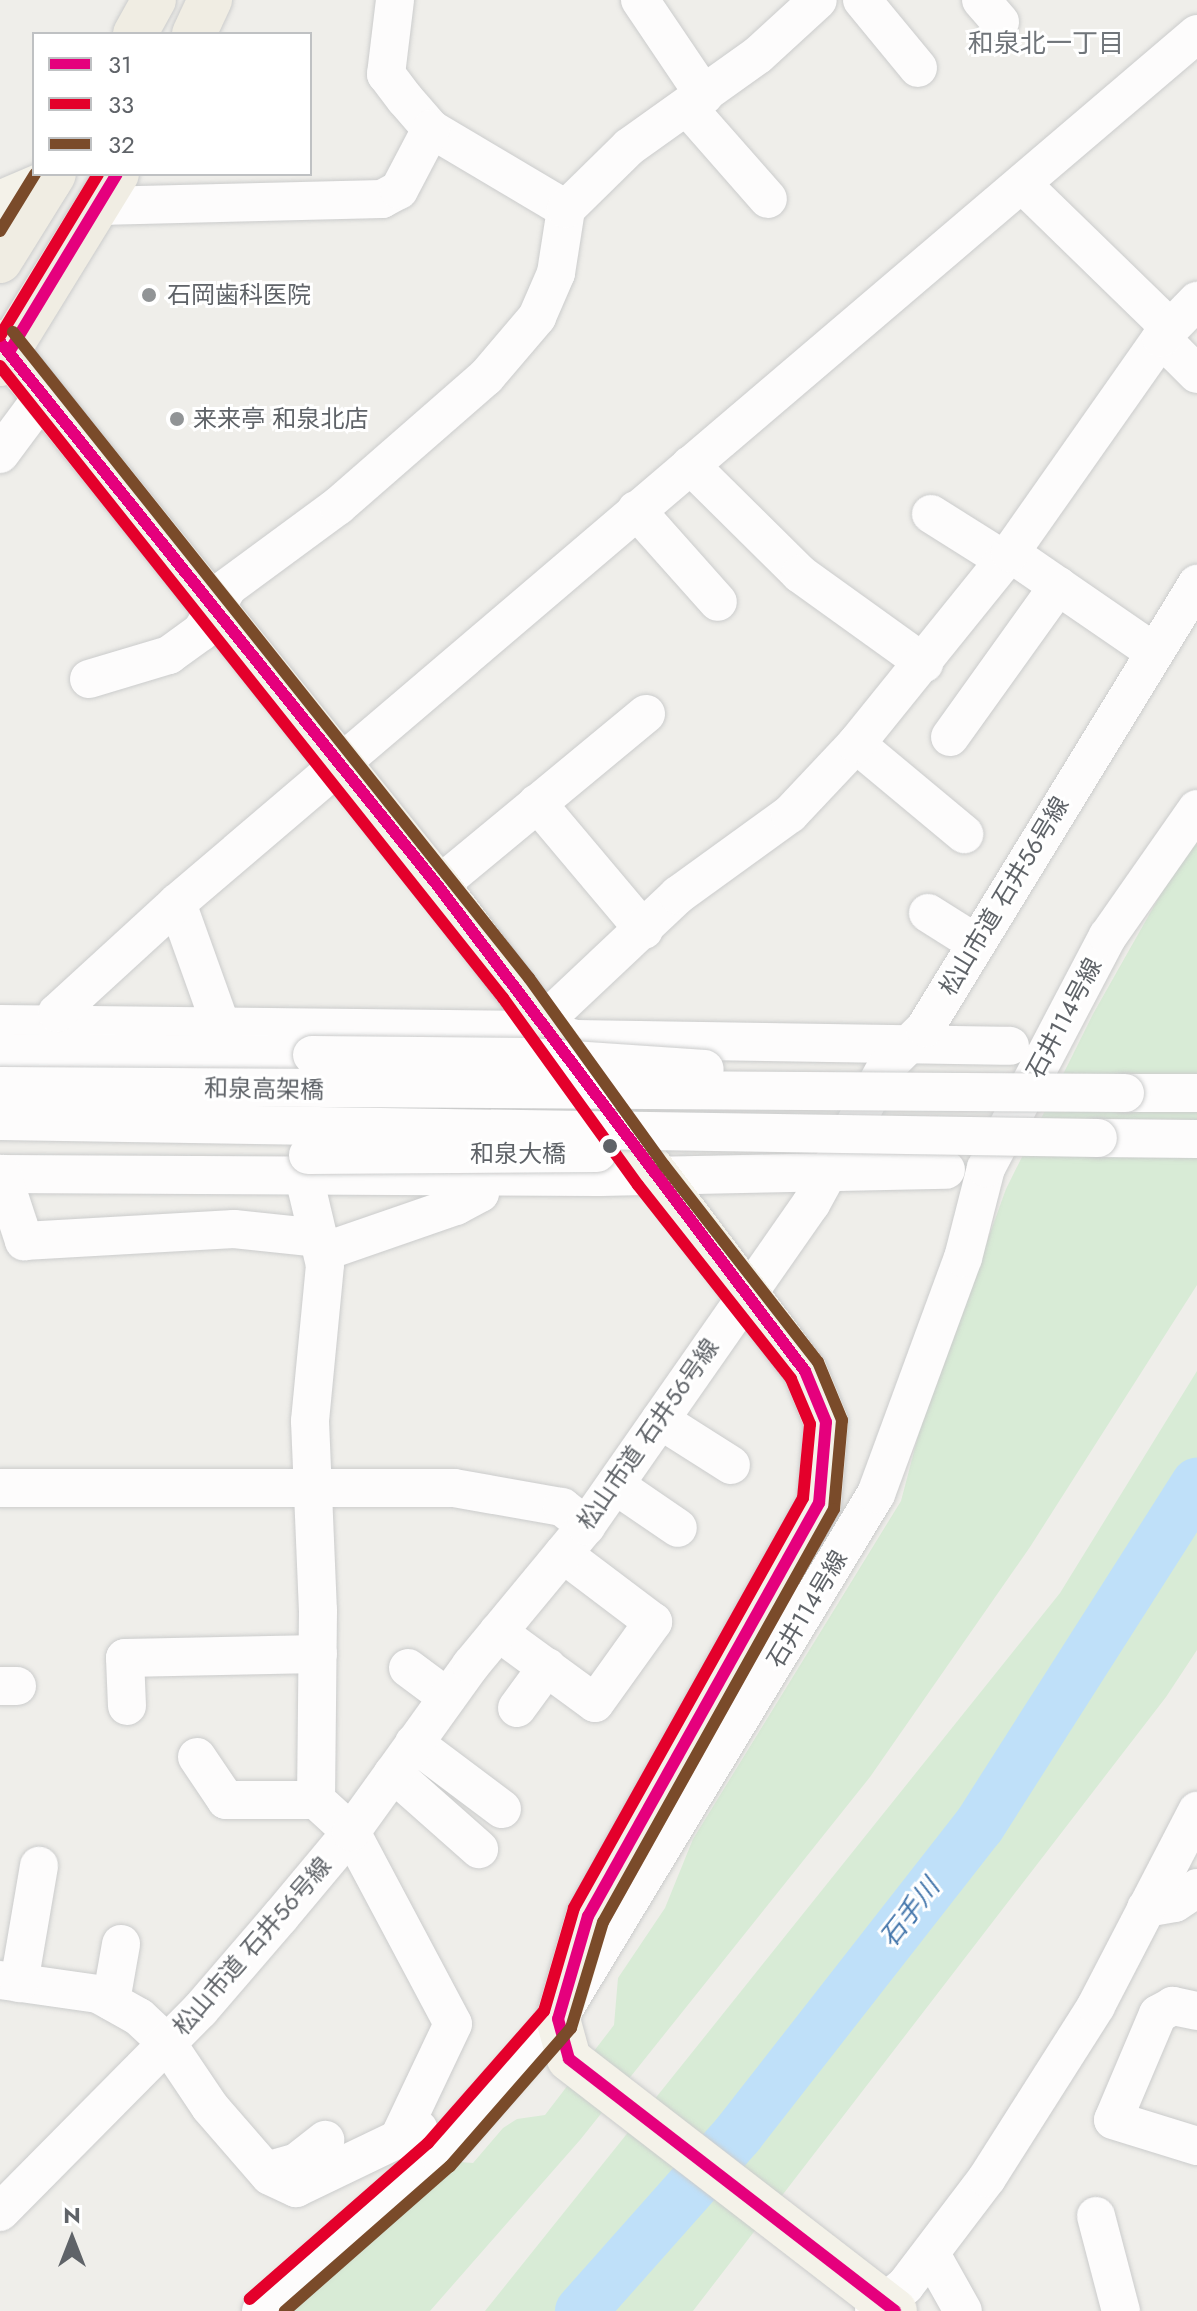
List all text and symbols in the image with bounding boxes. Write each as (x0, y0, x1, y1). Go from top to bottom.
district label: 和泉北一丁目 (968, 28, 1124, 60)
legend (32, 32, 312, 176)
text: 31 (108, 47, 132, 82)
text: 33 (108, 87, 134, 122)
text: 32 (108, 127, 135, 162)
place label: 石岡歯科医院 (167, 281, 311, 309)
marker: 石岡歯科医院 (138, 284, 160, 306)
place label: 来来亭 和泉北店 (193, 405, 368, 433)
marker: 来来亭 和泉北店 (168, 410, 186, 428)
street label: 松山市道 石井56号線 (933, 791, 1075, 1001)
street label: 石井114号線 (1020, 953, 1108, 1083)
street label: 和泉高架橋 (204, 1074, 324, 1104)
unlabelled marker (602, 1138, 618, 1154)
street label: 和泉大橋 (470, 1140, 566, 1168)
street label: 松山市道 石井56号線 (571, 1333, 725, 1535)
street label: 石井114号線 (761, 1545, 853, 1673)
street label: 松山市道 石井56号線 (167, 1851, 337, 2041)
water label: 石手川 (874, 1873, 946, 1953)
north arrow (32, 2199, 112, 2279)
text: N (63, 2199, 81, 2231)

